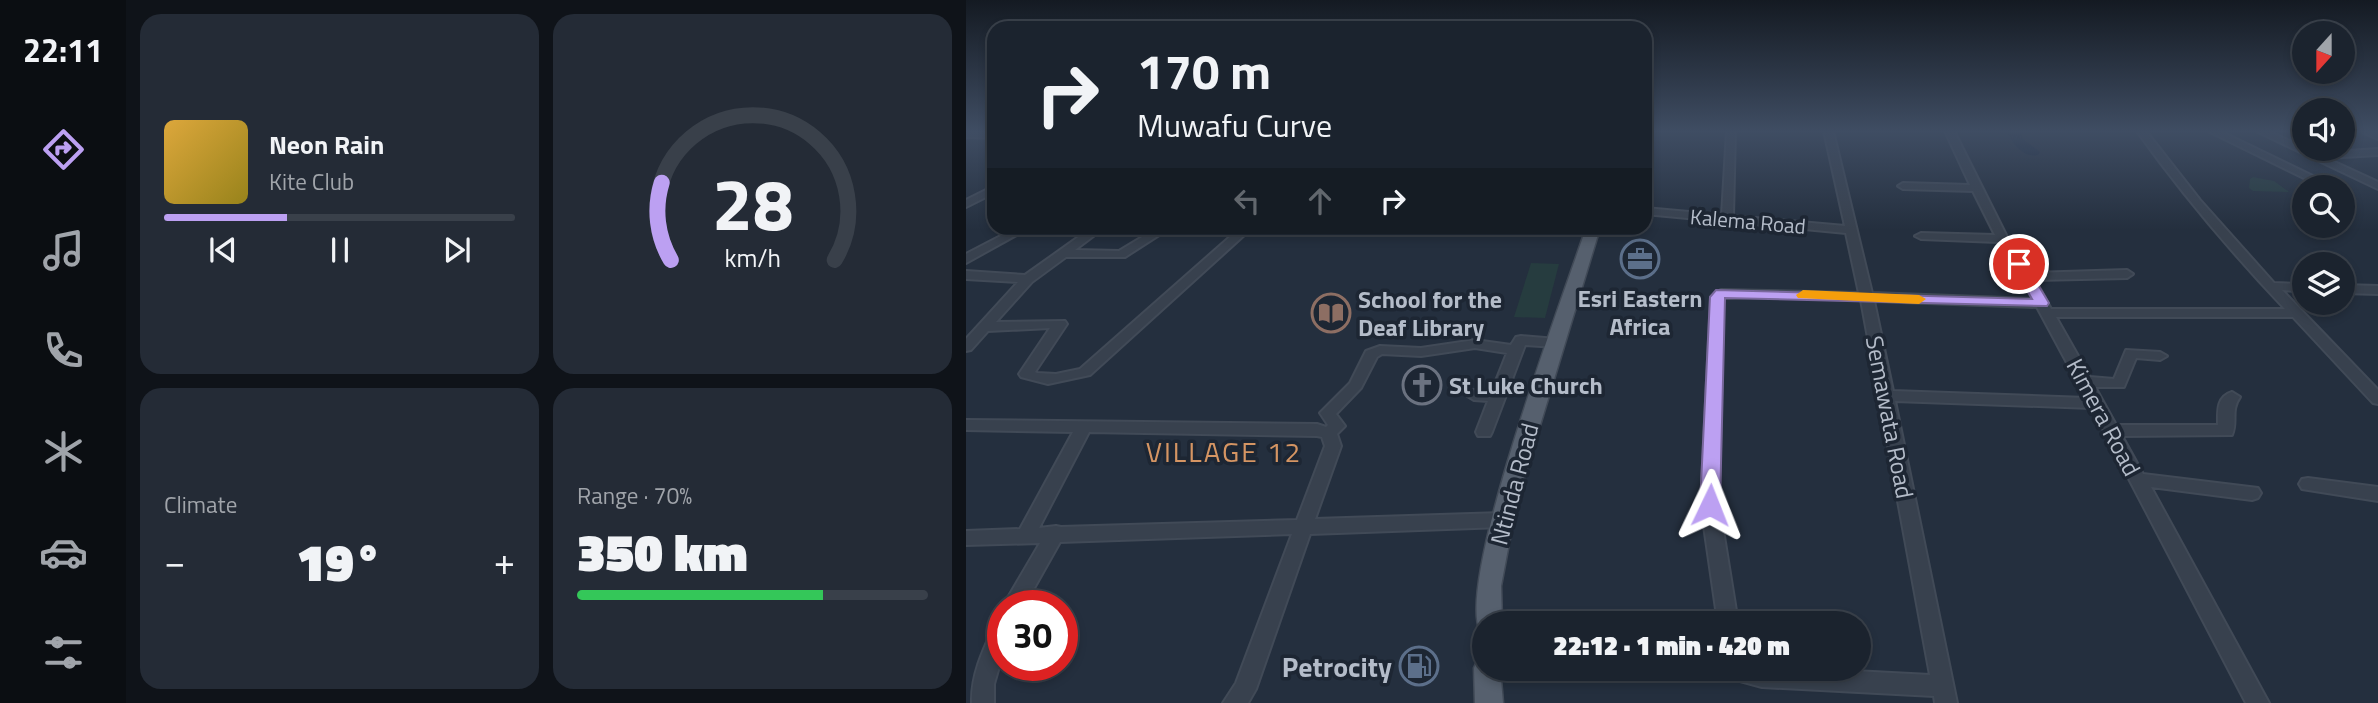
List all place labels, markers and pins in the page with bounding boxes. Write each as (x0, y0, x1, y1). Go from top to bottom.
pin (1989, 234, 2049, 294)
office icon: Esri Eastern Africa (1619, 238, 1661, 280)
place label: Esri Eastern Africa (1577, 280, 1703, 344)
place label: School for the Deaf Library (1358, 281, 1502, 345)
library icon: School for the Deaf Library (1310, 292, 1352, 334)
church icon: St Luke Church (1401, 364, 1443, 406)
place label: St Luke Church (1449, 367, 1603, 403)
place label: Petrocity (1282, 645, 1392, 688)
fuel station icon: Petrocity (1398, 645, 1440, 687)

